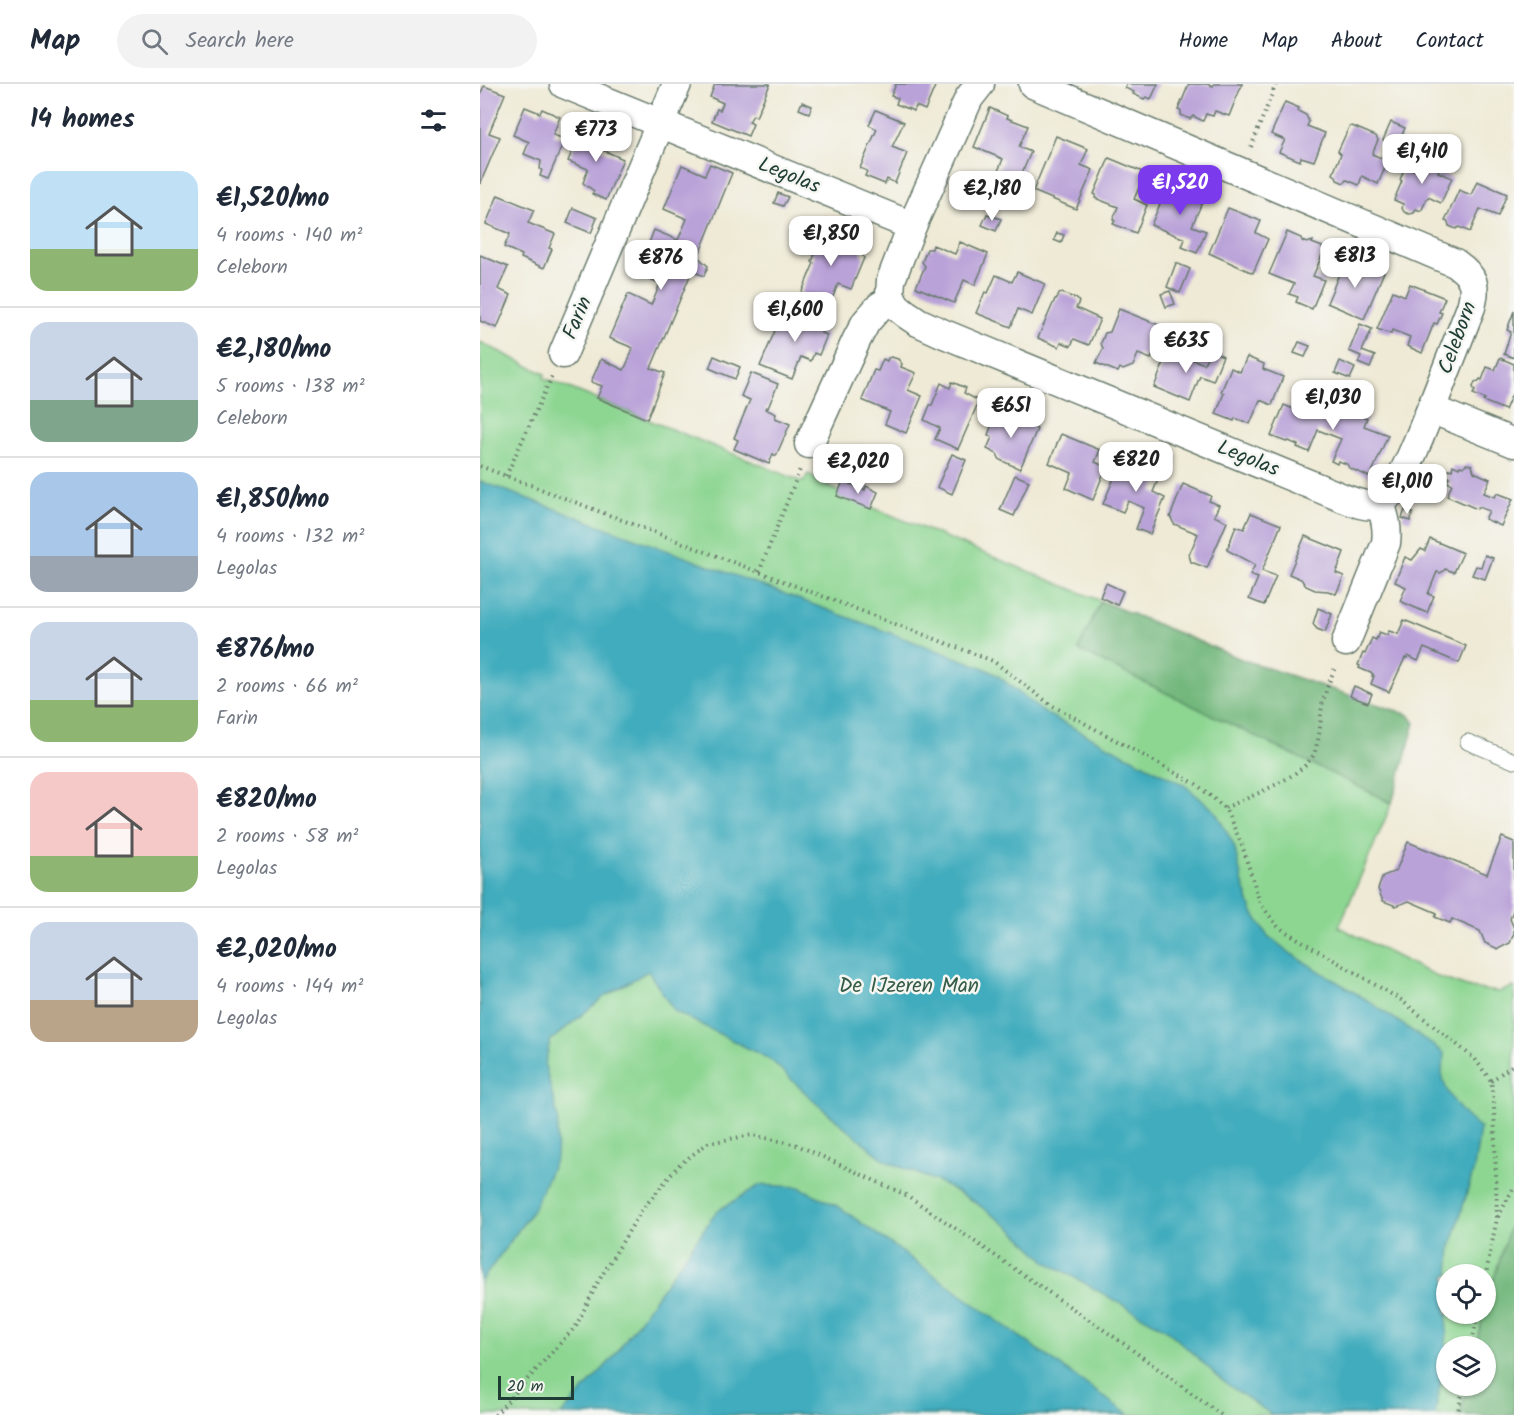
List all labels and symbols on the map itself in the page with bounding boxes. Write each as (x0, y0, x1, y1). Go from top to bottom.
pin: €773 (560, 112, 632, 163)
pin: €1,410 (1373, 134, 1471, 185)
street label: Legolas (753, 149, 825, 203)
pin: €1,520 (1131, 165, 1229, 216)
pin: €2,180 (943, 171, 1041, 222)
pin: €1,850 (782, 216, 880, 267)
pin: €813 (1319, 238, 1391, 289)
pin: €876 (625, 240, 697, 291)
street label: Farin (554, 291, 602, 345)
pin: €1,600 (746, 292, 844, 343)
street label: Celeborn (1430, 297, 1486, 379)
pin: €635 (1150, 323, 1222, 374)
pin: €1,030 (1284, 380, 1382, 431)
pin: €651 (975, 388, 1047, 439)
street label: Legolas (1212, 432, 1284, 486)
pin: €820 (1100, 442, 1172, 493)
pin: €2,020 (809, 444, 907, 495)
pin: €1,010 (1358, 464, 1456, 515)
park label: De IJzeren Man (839, 970, 979, 1003)
scale bar (498, 1373, 574, 1400)

